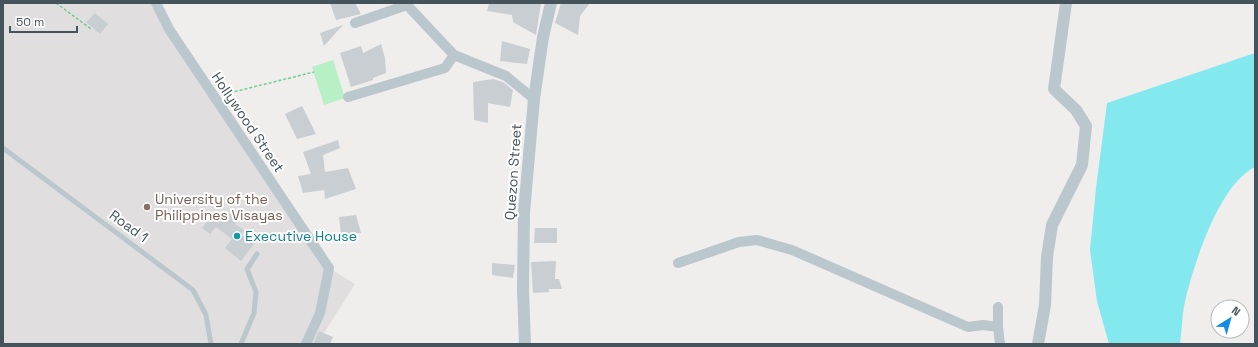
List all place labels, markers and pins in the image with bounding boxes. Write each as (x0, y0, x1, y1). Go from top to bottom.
place label: University of the Philippines Visayas (155, 190, 283, 224)
marker: University of the Philippines Visayas (142, 202, 152, 212)
place label: Executive House (245, 227, 357, 245)
marker: Executive House (232, 231, 242, 241)

